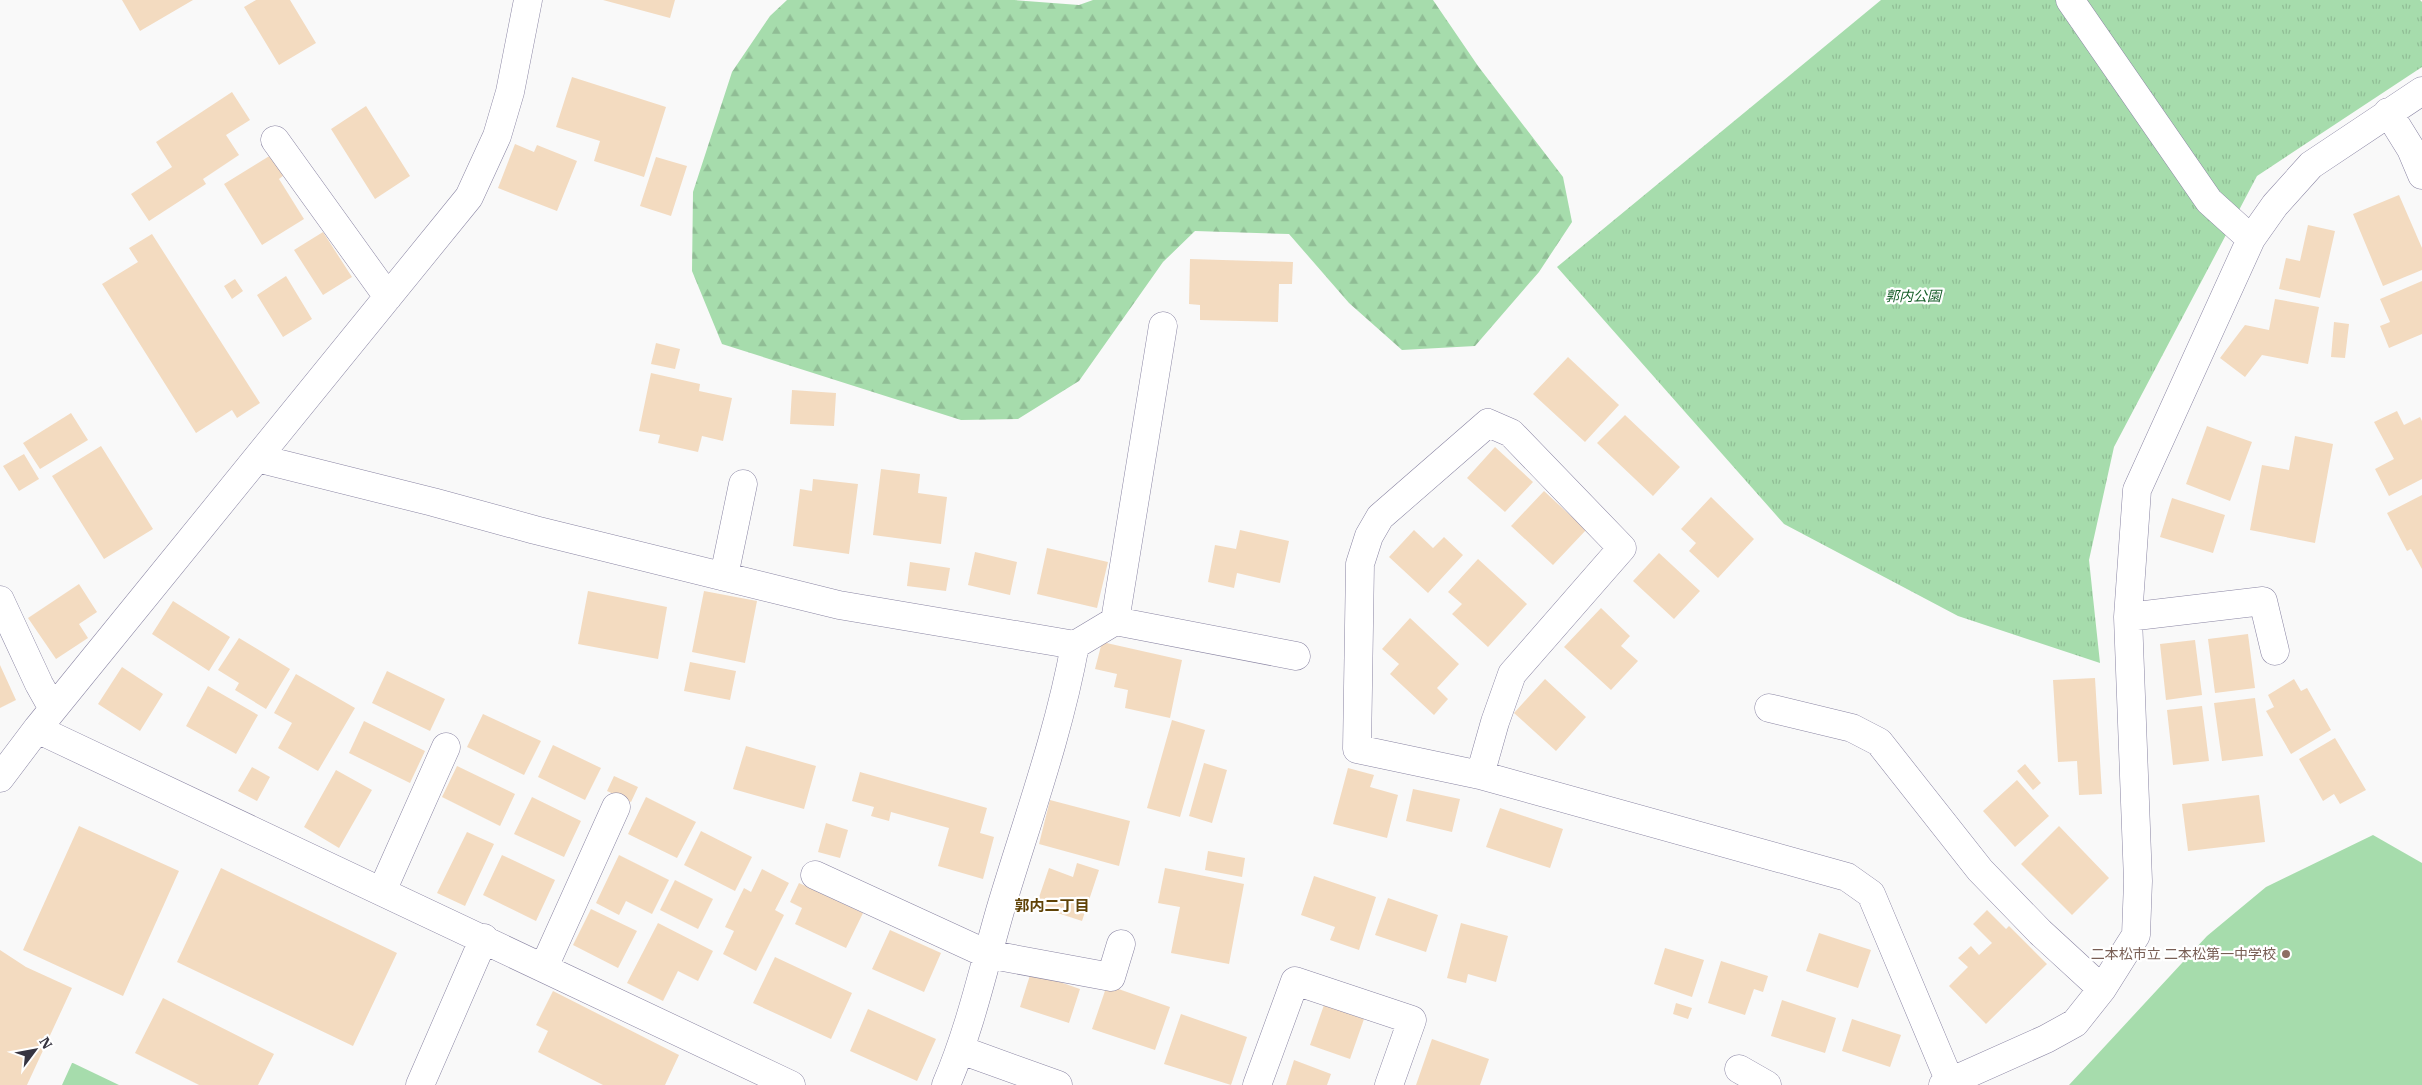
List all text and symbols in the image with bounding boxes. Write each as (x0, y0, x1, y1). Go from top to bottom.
park label: 郭内公園 (1885, 287, 1943, 305)
district label: 郭内二丁目 (1014, 896, 1090, 915)
place label: 二本松市立 二本松第一中学校 (2091, 945, 2276, 963)
marker: 二本松市立 二本松第一中学校 (2280, 948, 2292, 960)
north arrow (10, 1025, 60, 1075)
text: N (35, 1034, 57, 1053)

